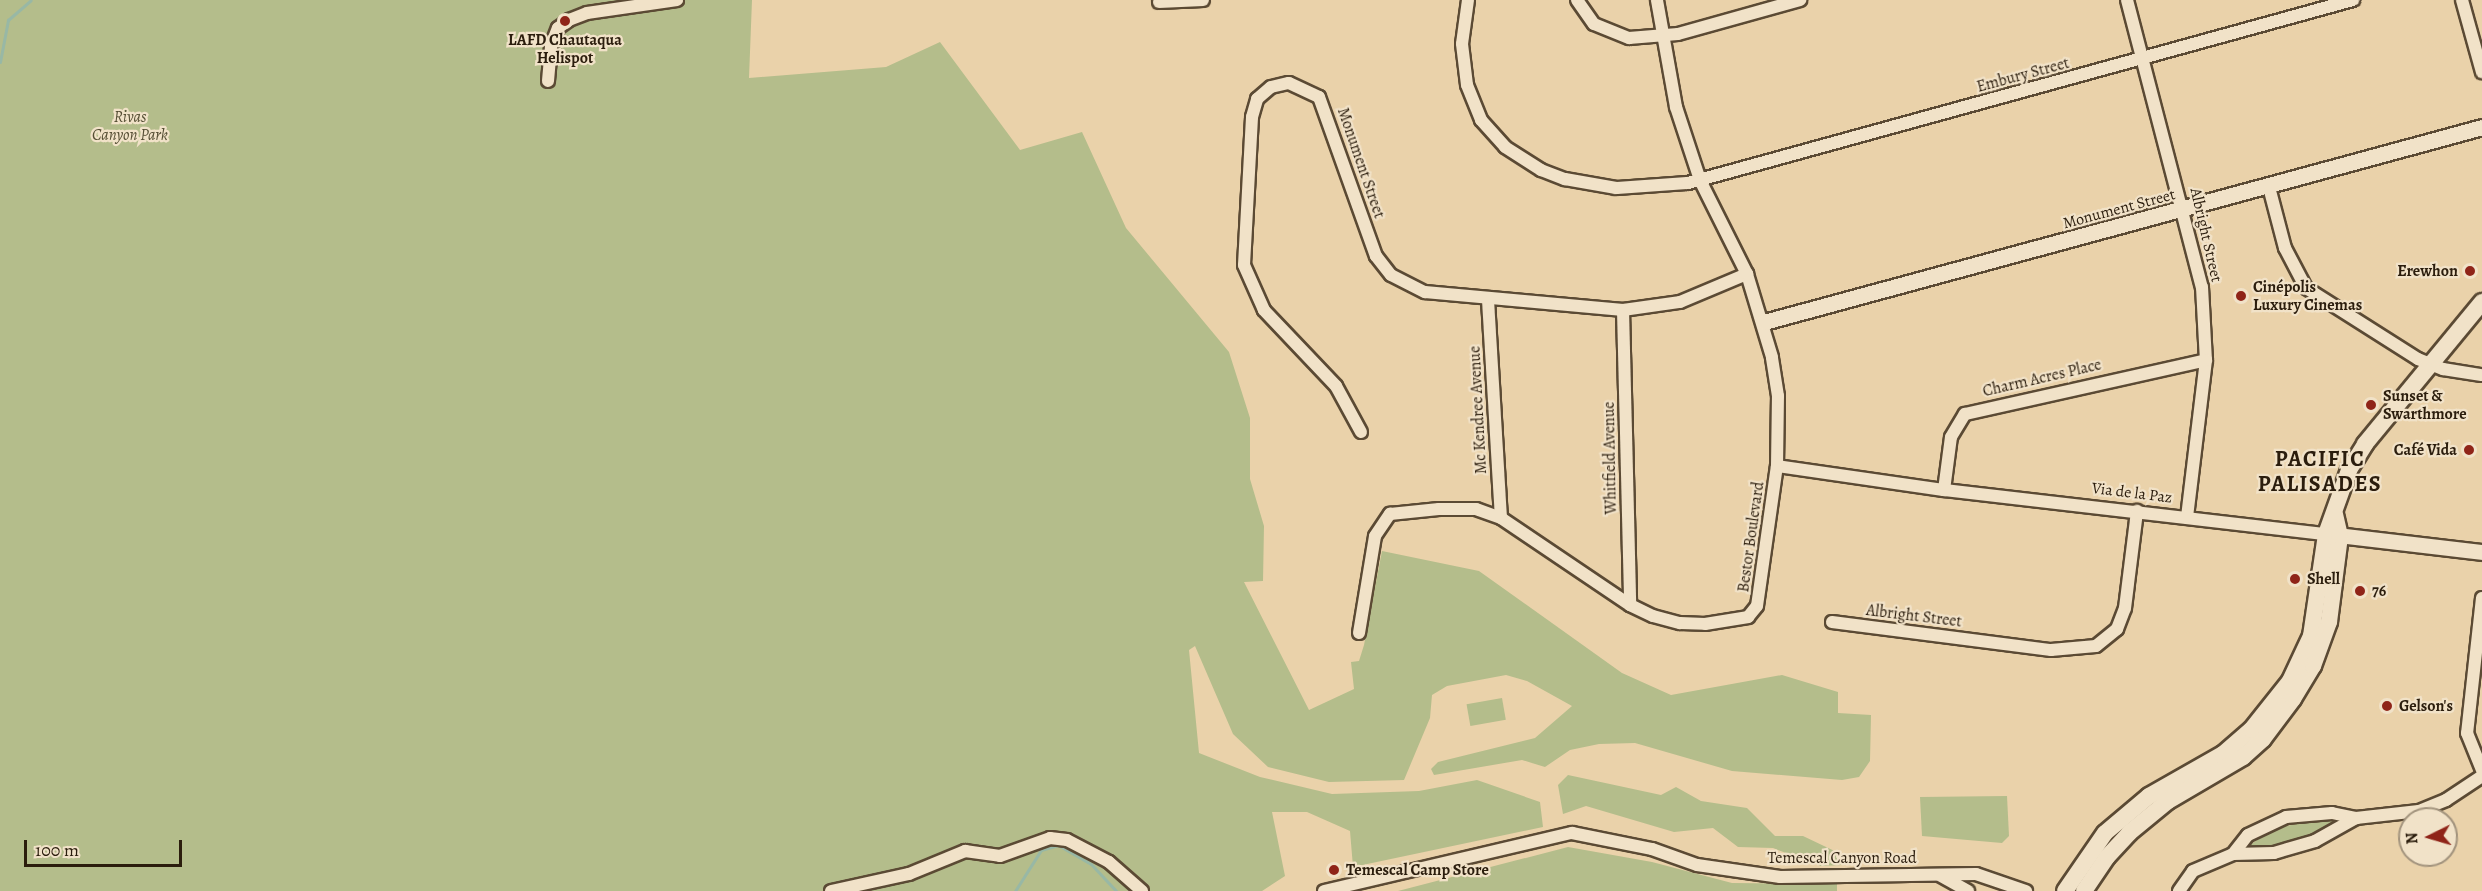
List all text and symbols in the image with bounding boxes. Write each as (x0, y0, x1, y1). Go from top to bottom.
marker: LAFD Chautaqua Helispot (558, 14, 572, 28)
place label: LAFD Chautaqua Helispot (508, 30, 622, 68)
street label: Embury Street (1975, 53, 2071, 97)
street label: Monument Street (1333, 105, 1389, 221)
park label: Rivas Canyon Park (92, 107, 168, 145)
street label: Monument Street (2061, 185, 2177, 233)
street label: Albright Street (2186, 186, 2226, 284)
place label: Erewhon (2397, 261, 2458, 281)
marker: Erewhon (2463, 264, 2477, 278)
place label: Cinépolis Luxury Cinemas (2253, 277, 2362, 315)
marker: Cinépolis Luxury Cinemas (2234, 289, 2248, 303)
street label: Mc Kendree Avenue (1465, 345, 1491, 475)
street label: Charm Acres Place (1981, 355, 2103, 401)
place label: Sunset & Swarthmore (2383, 386, 2467, 424)
marker: Sunset & Swarthmore (2364, 398, 2378, 412)
street label: Whitfield Avenue (1599, 401, 1621, 515)
place label: Café Vida (2394, 440, 2457, 460)
marker: Café Vida (2462, 443, 2476, 457)
district label: PACIFIC PALISADES (2258, 446, 2382, 498)
street label: Via de la Paz (2091, 479, 2173, 507)
street label: Bestor Boulevard (1734, 480, 1768, 594)
place label: Shell (2307, 569, 2340, 589)
marker: Shell (2288, 572, 2302, 586)
place label: 76 (2372, 581, 2386, 601)
marker: 76 (2353, 584, 2367, 598)
street label: Albright Street (1865, 601, 1963, 631)
place label: Gelson's (2399, 696, 2453, 716)
marker: Gelson's (2380, 699, 2394, 713)
north arrow (2398, 807, 2458, 867)
scale bar (27, 828, 184, 866)
text: N (2401, 832, 2424, 845)
text: 100 m (35, 838, 79, 862)
street label: Temescal Canyon Road (1767, 848, 1917, 868)
place label: Temescal Camp Store (1346, 860, 1489, 880)
marker: Temescal Camp Store (1327, 863, 1341, 877)

